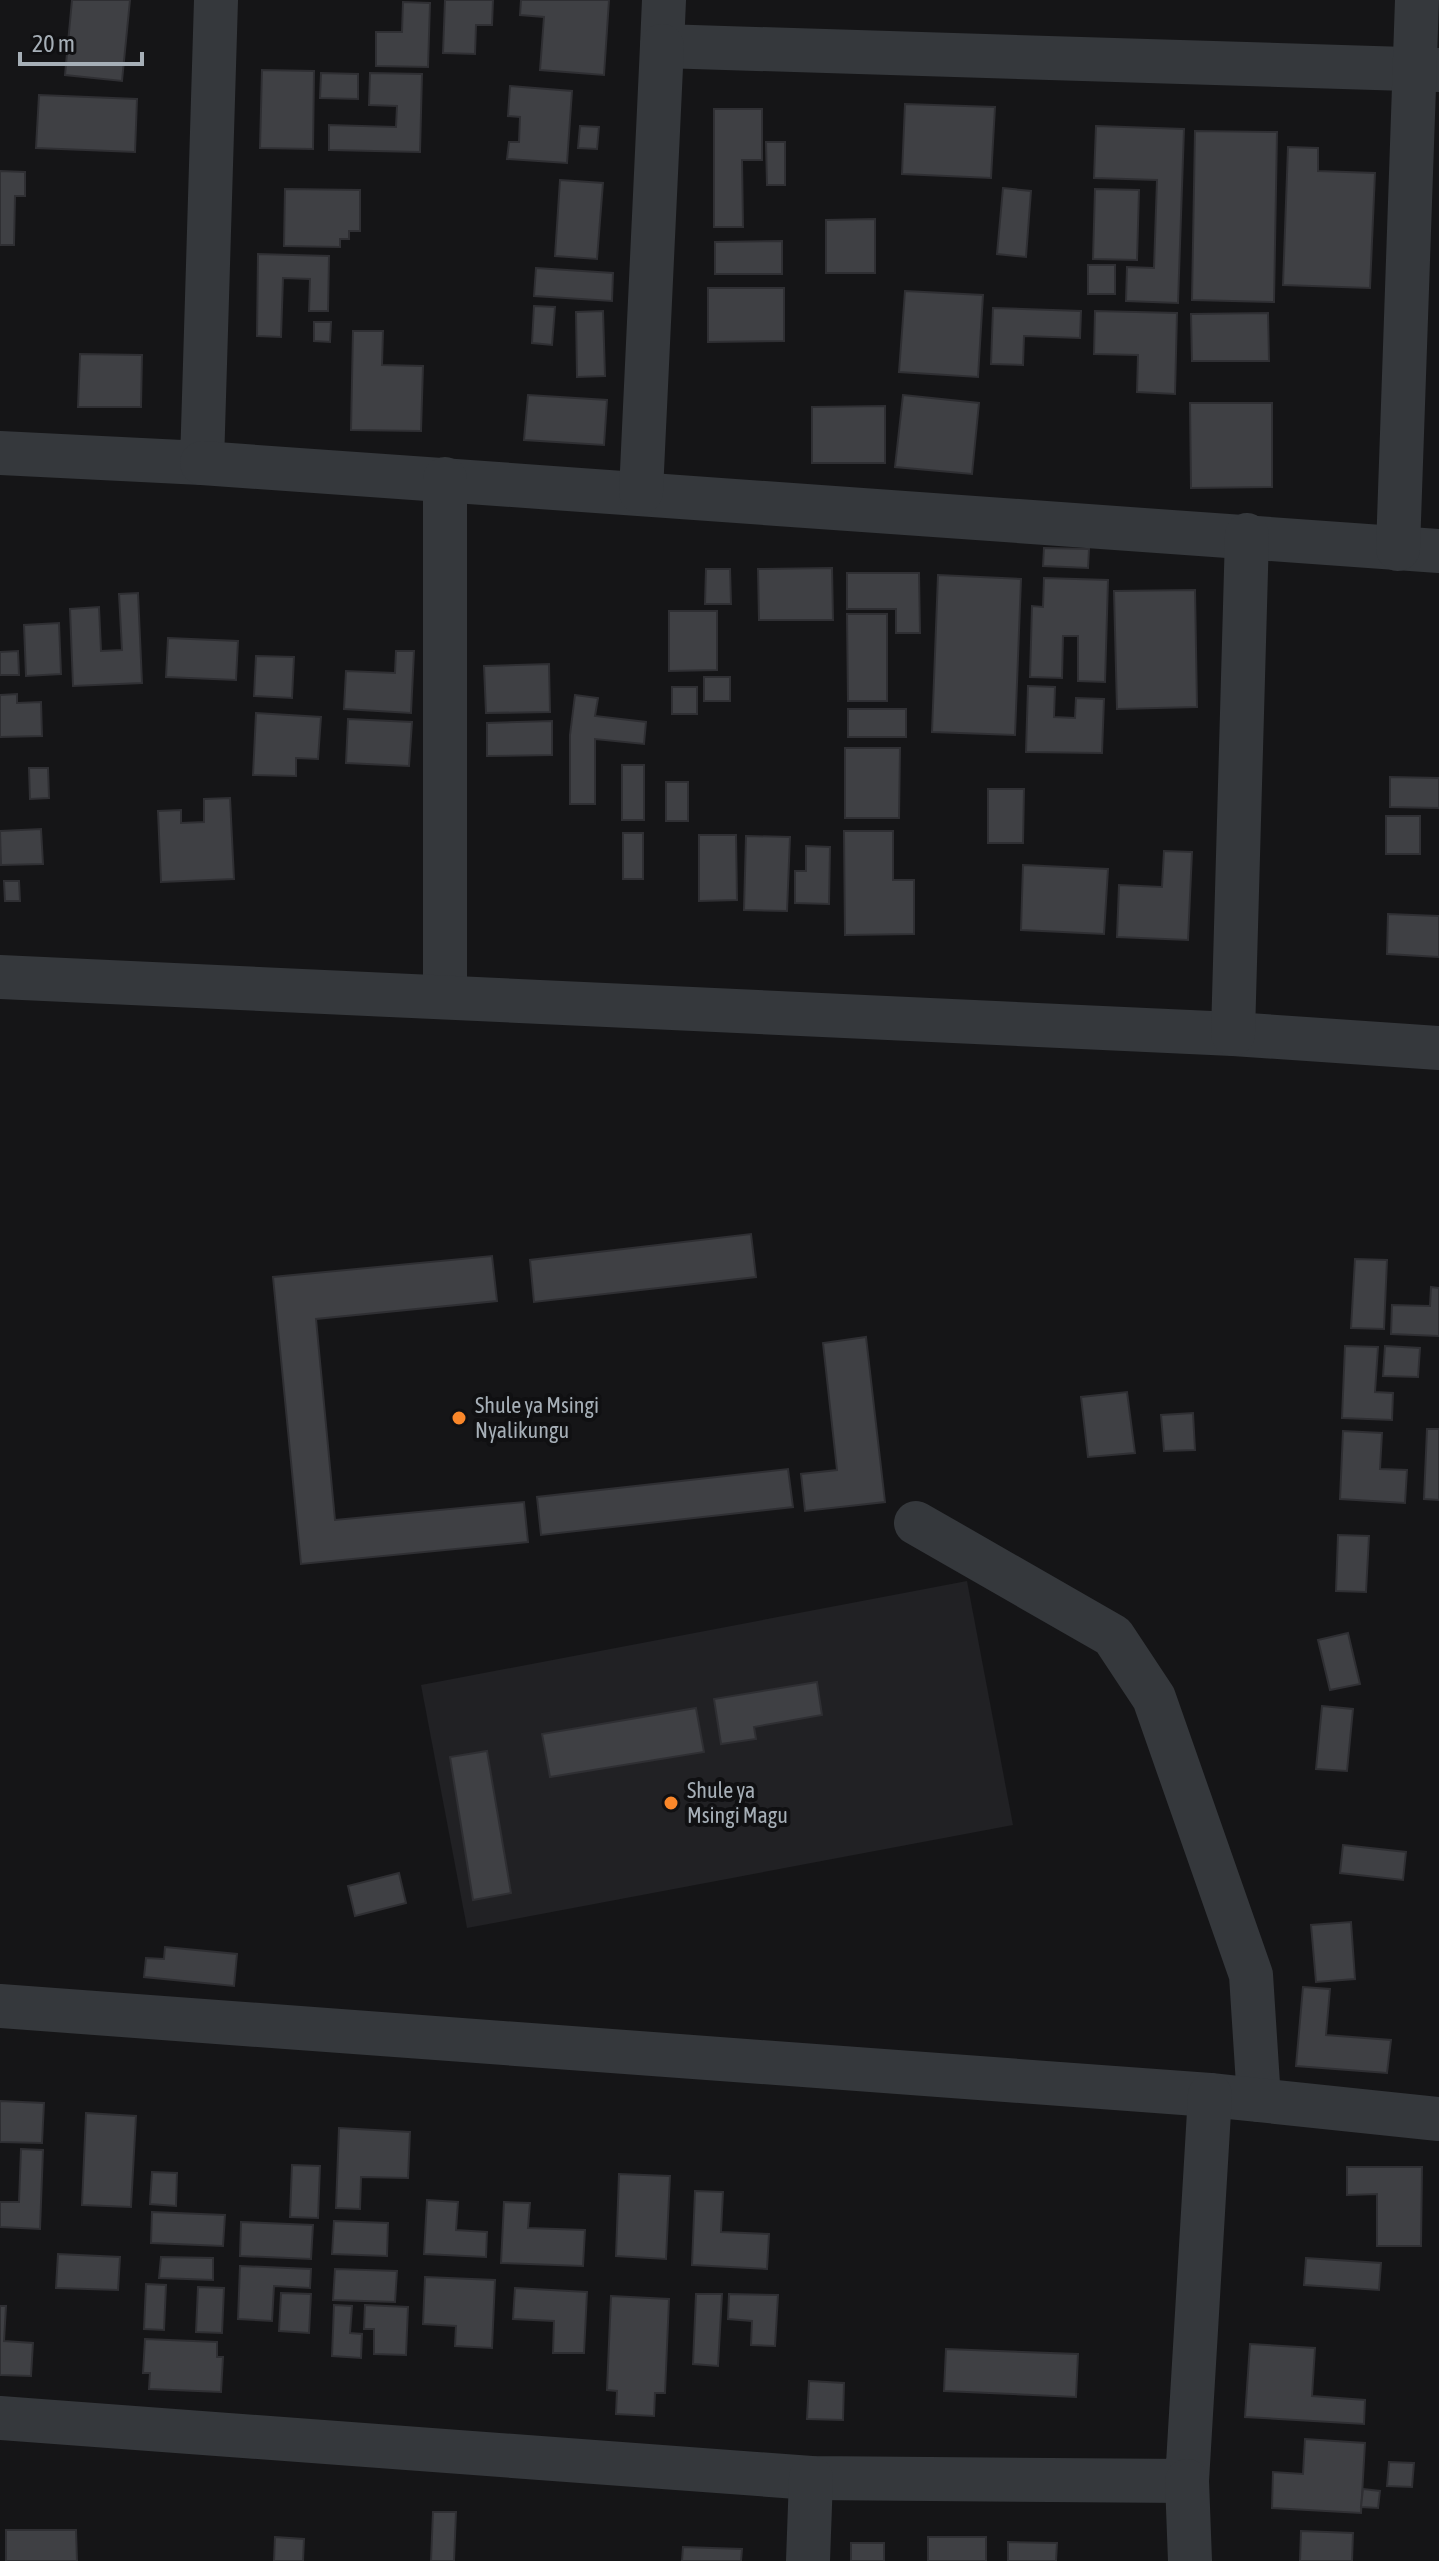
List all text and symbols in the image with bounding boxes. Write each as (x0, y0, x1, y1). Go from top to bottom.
scale bar (20, 16, 142, 66)
text: 20 m (32, 30, 75, 57)
place label: Shule ya Msingi Nyalikungu (475, 1392, 599, 1443)
marker: Shule ya Msingi Nyalikungu (450, 1409, 468, 1427)
place label: Shule ya Msingi Magu (687, 1777, 788, 1828)
marker: Shule ya Msingi Magu (662, 1794, 680, 1812)

